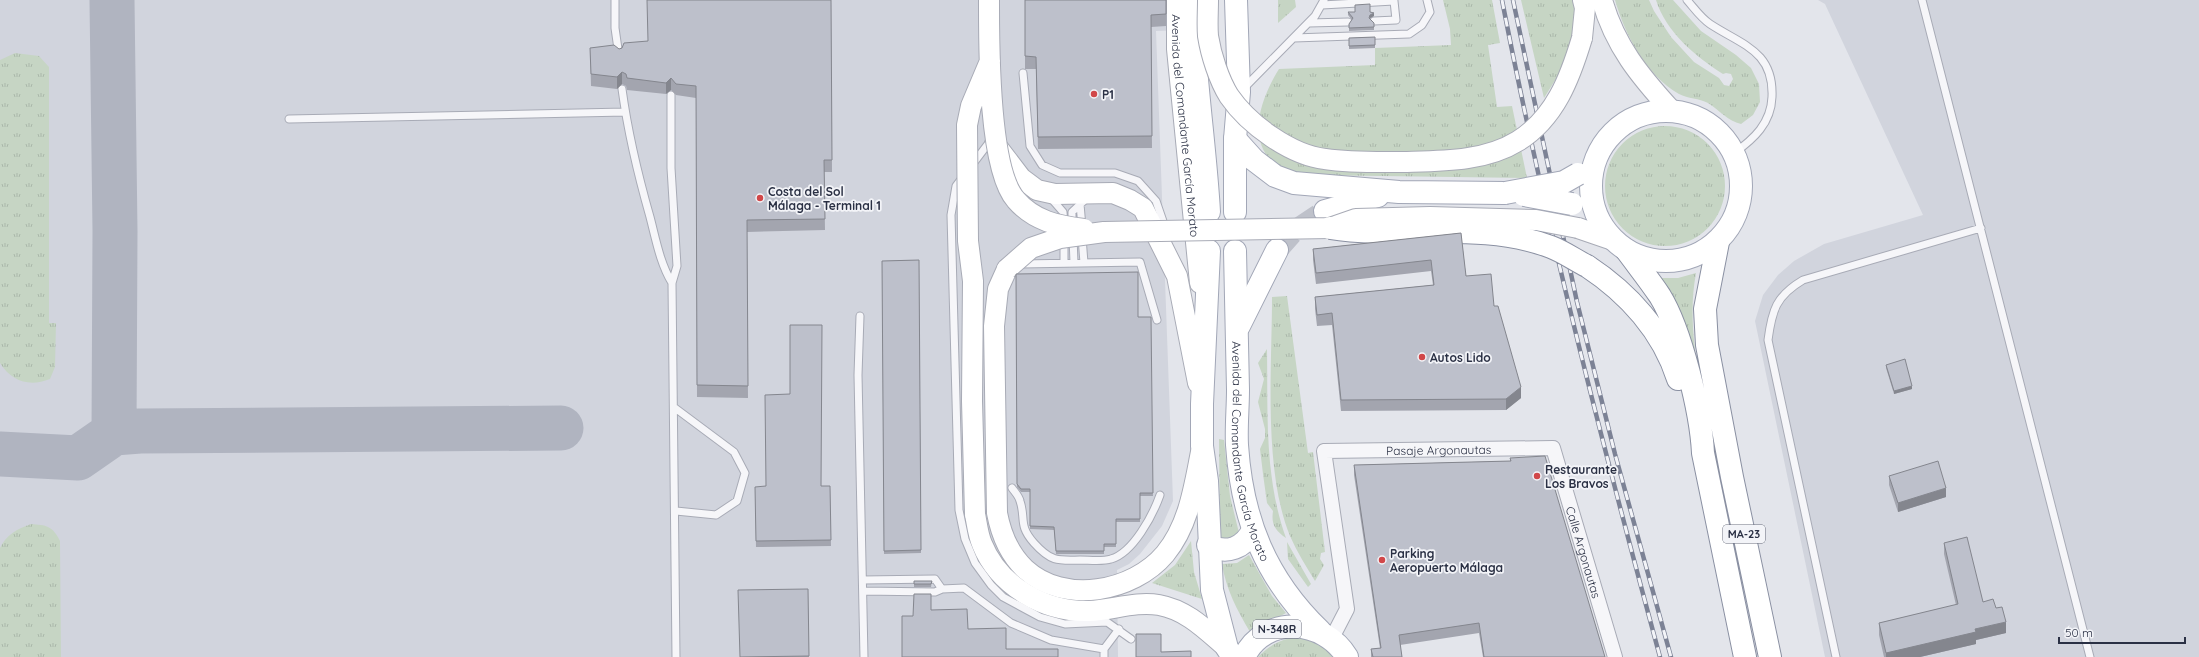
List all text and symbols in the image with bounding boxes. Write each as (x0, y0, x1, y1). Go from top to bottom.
street label: Avenida del Comandante García Morato (1170, 14, 1203, 238)
place label: P1 (1102, 87, 1114, 102)
marker: P1 (1089, 89, 1099, 99)
place label: Costa del Sol Málaga - Terminal 1 (768, 184, 881, 213)
marker: Costa del Sol Málaga - Terminal 1 (755, 193, 765, 203)
street label: Avenida del Comandante García Morato (1229, 341, 1273, 564)
place label: Autos Lido (1430, 350, 1491, 365)
marker: Autos Lido (1417, 352, 1427, 362)
street label: Pasaje Argonautas (1386, 441, 1492, 458)
place label: Restaurante Los Bravos (1545, 462, 1617, 491)
marker: Restaurante Los Bravos (1532, 471, 1542, 481)
street label: Calle Argonautas (1563, 504, 1605, 600)
road number: MA-23 (1723, 525, 1765, 543)
place label: Parking Aeropuerto Málaga (1390, 546, 1503, 575)
marker: Parking Aeropuerto Málaga (1377, 555, 1387, 565)
scale bar (2059, 619, 2185, 645)
road number: N-348R (1253, 620, 1301, 638)
text: 50 m (2065, 625, 2093, 640)

